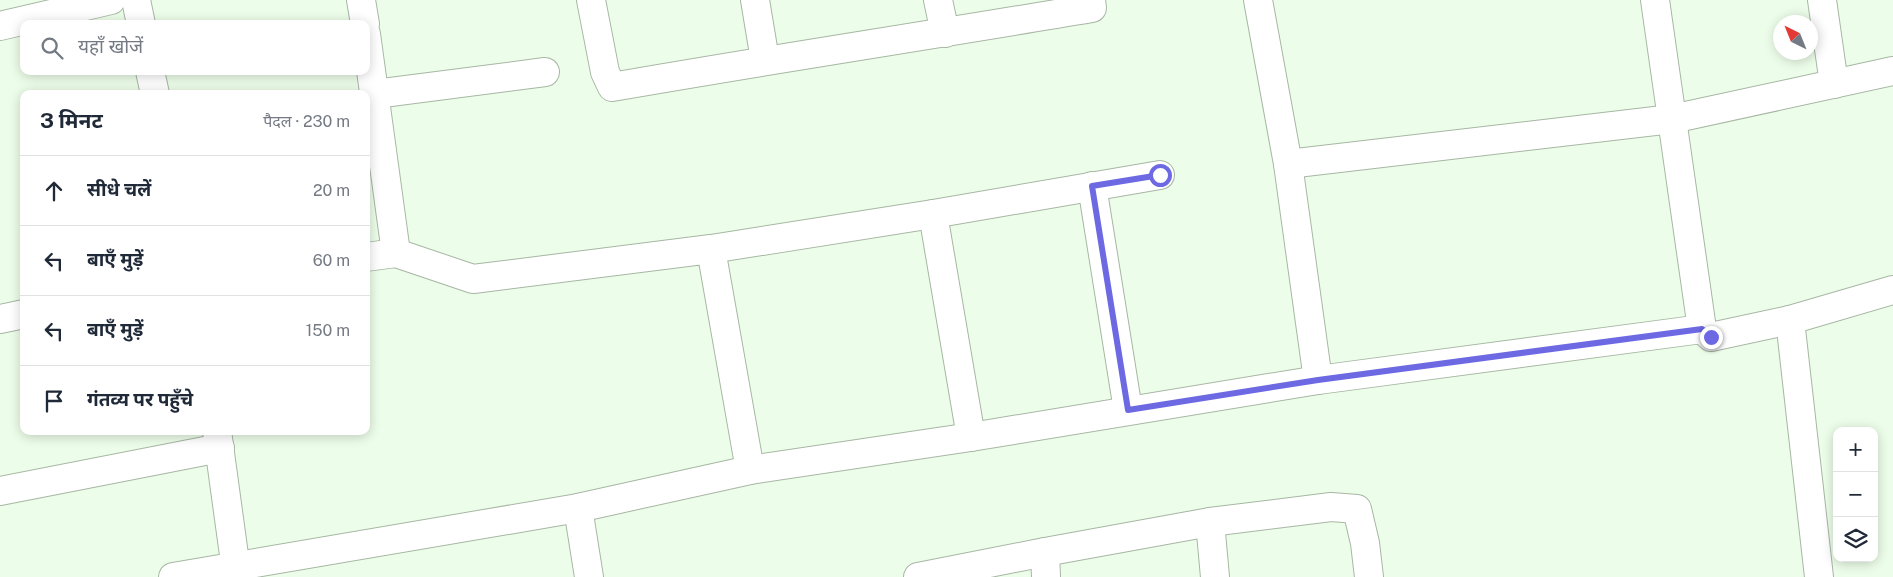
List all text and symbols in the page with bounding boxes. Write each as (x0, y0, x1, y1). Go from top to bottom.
north arrow (1773, 15, 1818, 60)
search box (20, 20, 370, 75)
icon: search (38, 34, 66, 62)
text: यहाँ खोजें (78, 35, 143, 57)
text: 3 मिनट (40, 108, 103, 133)
text: पैदल · 230 m (263, 112, 350, 131)
route start (1149, 164, 1172, 187)
icon: ahead (40, 177, 68, 205)
text: सीधे चलें (87, 178, 151, 200)
text: 20 m (313, 181, 350, 200)
icon: left (40, 247, 68, 275)
text: बाएँ मुड़ें (87, 248, 143, 270)
text: 60 m (313, 251, 350, 270)
icon: left (40, 317, 68, 345)
text: बाएँ मुड़ें (87, 318, 143, 340)
text: 150 m (306, 321, 350, 340)
route end (1700, 326, 1723, 349)
icon: arrive (40, 387, 68, 415)
text: गंतव्य पर पहुँचे (87, 388, 193, 410)
map controls (1833, 427, 1878, 562)
button: + (1833, 427, 1878, 472)
button: − (1833, 472, 1878, 517)
button: layers (1833, 517, 1878, 562)

